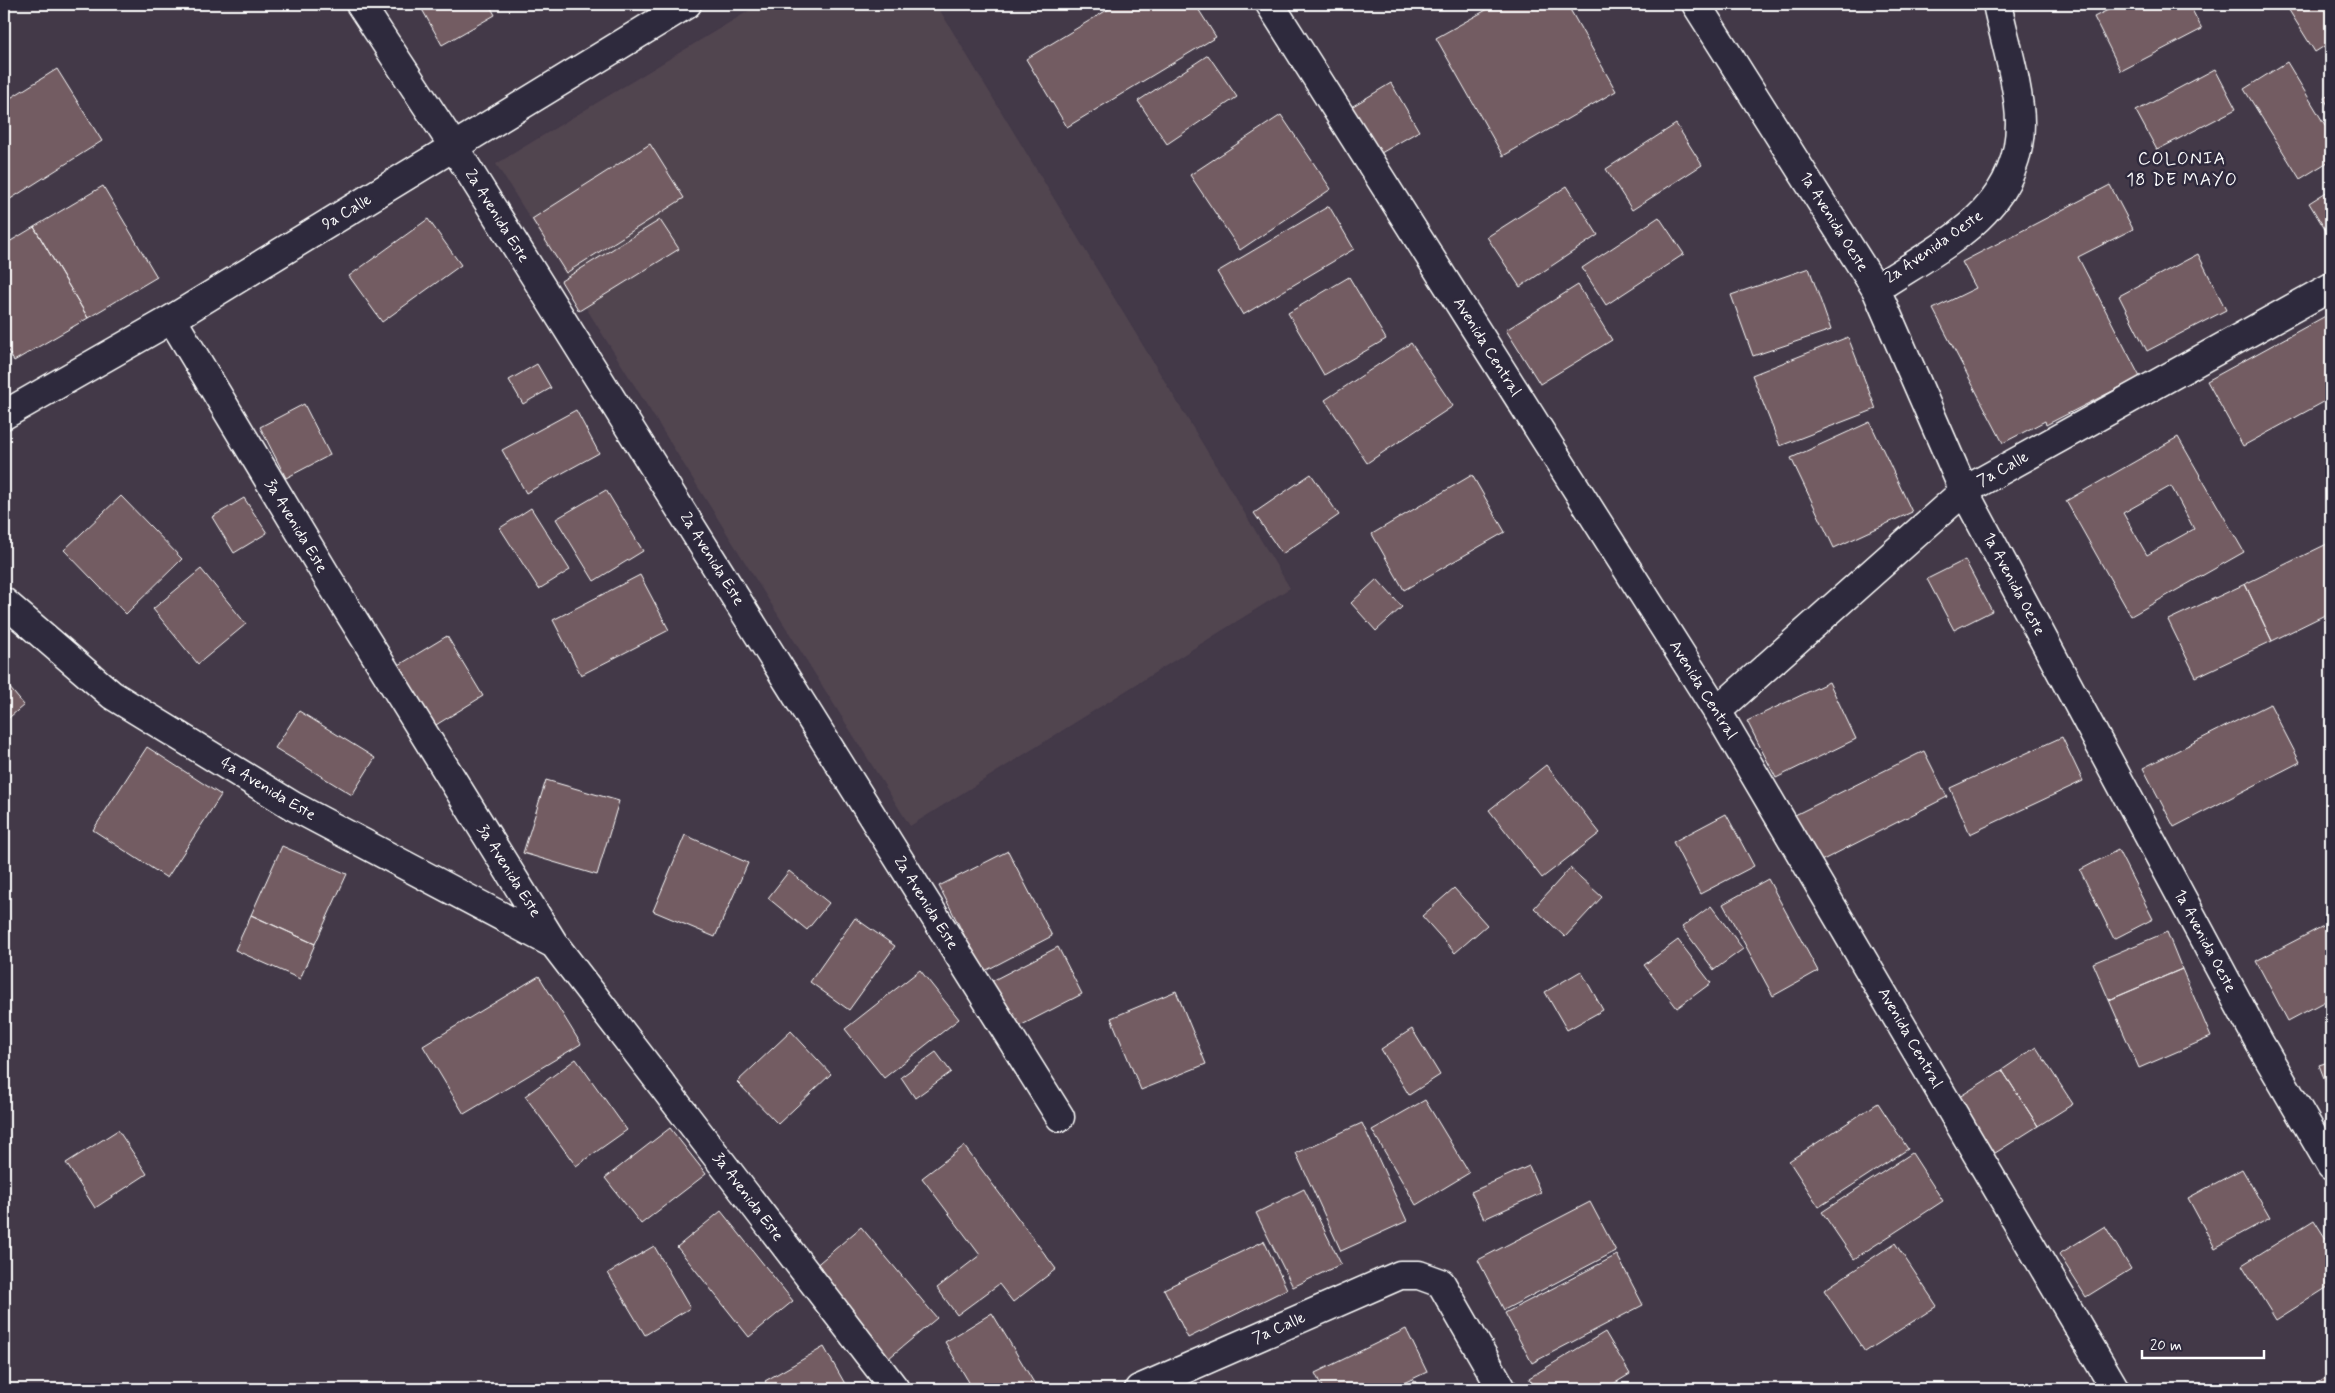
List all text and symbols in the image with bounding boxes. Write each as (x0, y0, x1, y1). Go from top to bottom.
district label: COLONIA 18 DE MAYO (2126, 147, 2238, 192)
street label: 2a Avenida Este (460, 165, 534, 267)
street label: 1a Avenida Oeste (1795, 168, 1873, 276)
street label: 9a Calle (318, 189, 376, 235)
street label: 2a Avenida Oeste (1881, 205, 1987, 289)
street label: Avenida Central (1448, 294, 1526, 400)
street label: 7a Calle (1973, 446, 2033, 492)
street label: 3a Avenida Este (260, 475, 332, 577)
street label: 2a Avenida Este (675, 508, 749, 610)
street label: 1a Avenida Oeste (1978, 529, 2050, 639)
street label: Avenida Central (1664, 637, 1742, 743)
street label: 4a Avenida Este (216, 752, 320, 826)
street label: 3a Avenida Este (472, 821, 546, 922)
street label: 2a Avenida Este (889, 852, 963, 954)
street label: 1a Avenida Oeste (2169, 886, 2241, 996)
street label: Avenida Central (1873, 984, 1947, 1092)
street label: 3a Avenida Este (708, 1148, 788, 1246)
street label: 7a Calle (1249, 1307, 1309, 1349)
scale bar (2142, 1328, 2265, 1360)
text: 20 m (2150, 1336, 2182, 1356)

